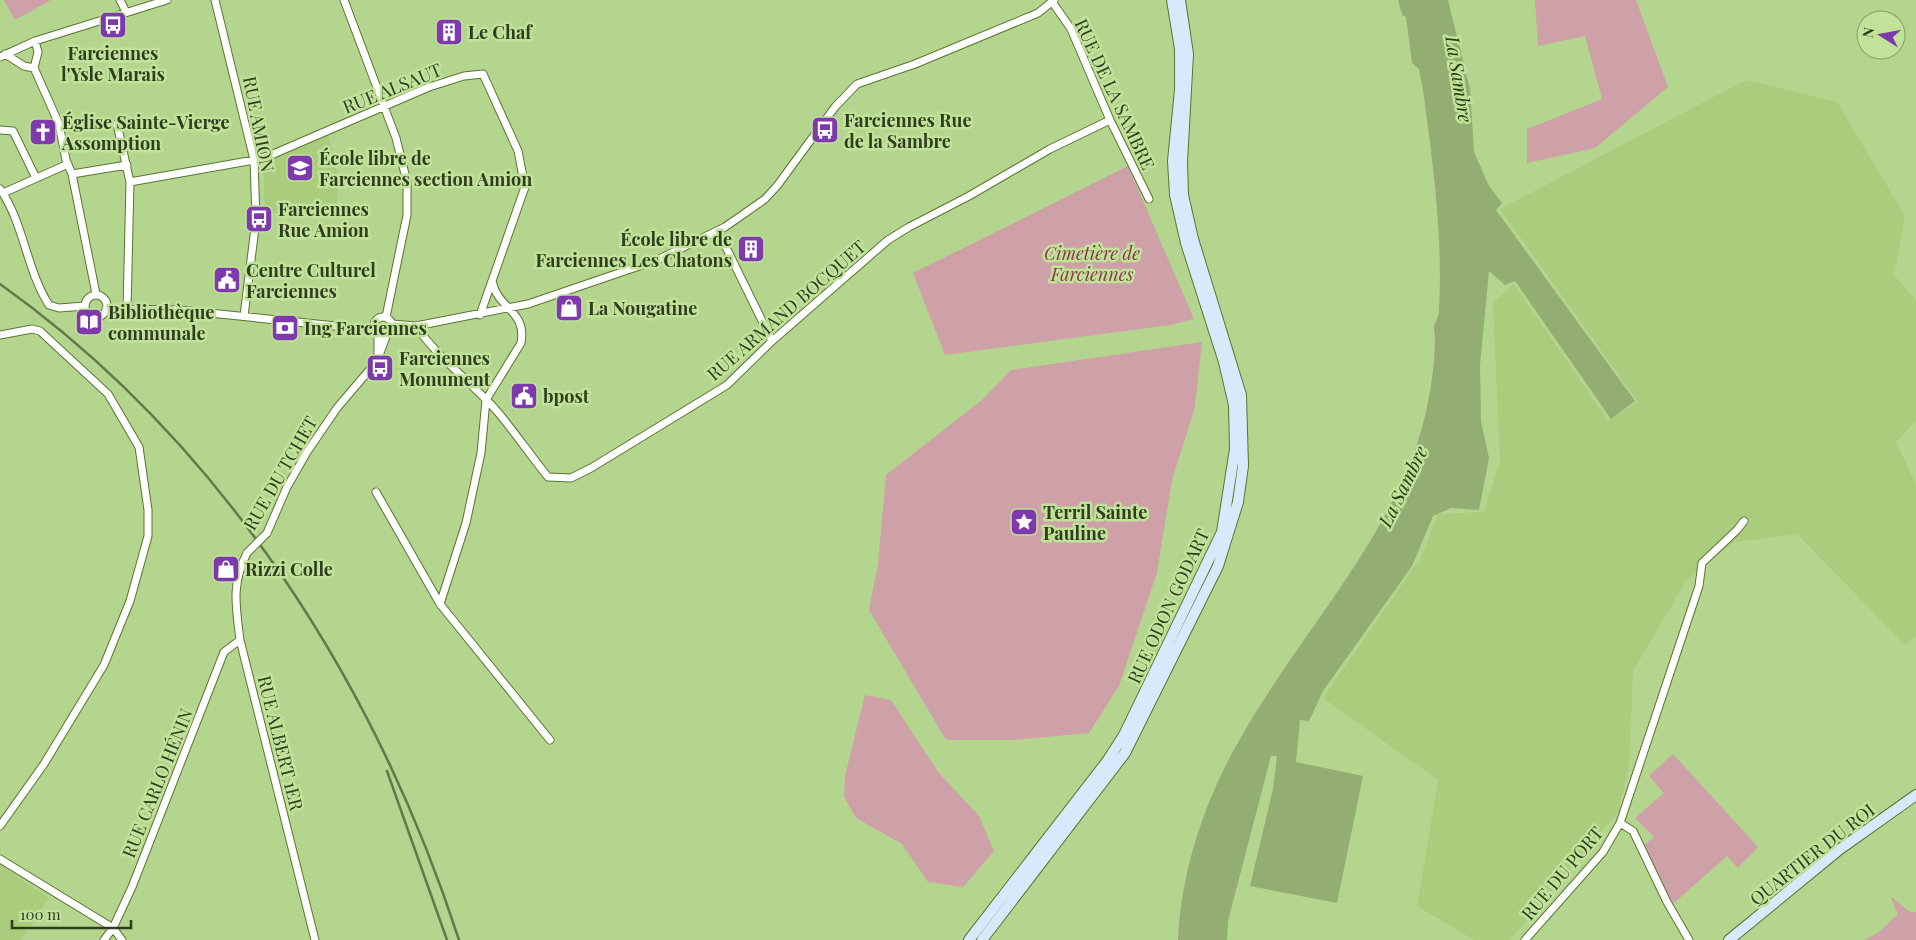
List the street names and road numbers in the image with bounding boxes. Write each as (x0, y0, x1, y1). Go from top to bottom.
street label: RUE DE LA SAMBRE (1069, 15, 1161, 173)
street label: RUE ALSAUT (339, 57, 445, 119)
street label: RUE AMION (238, 74, 280, 174)
street label: RUE ARMAND BOCQUET (702, 234, 870, 386)
street label: RUE DU TCHET (238, 412, 322, 534)
street label: RUE ODON GODART (1122, 525, 1214, 687)
street label: RUE ALBERT 1ER (253, 673, 309, 813)
street label: RUE CARLO HÉNIN (116, 705, 198, 861)
street label: QUARTIER DU ROI (1745, 798, 1879, 910)
street label: RUE DU PORT (1516, 821, 1608, 925)

